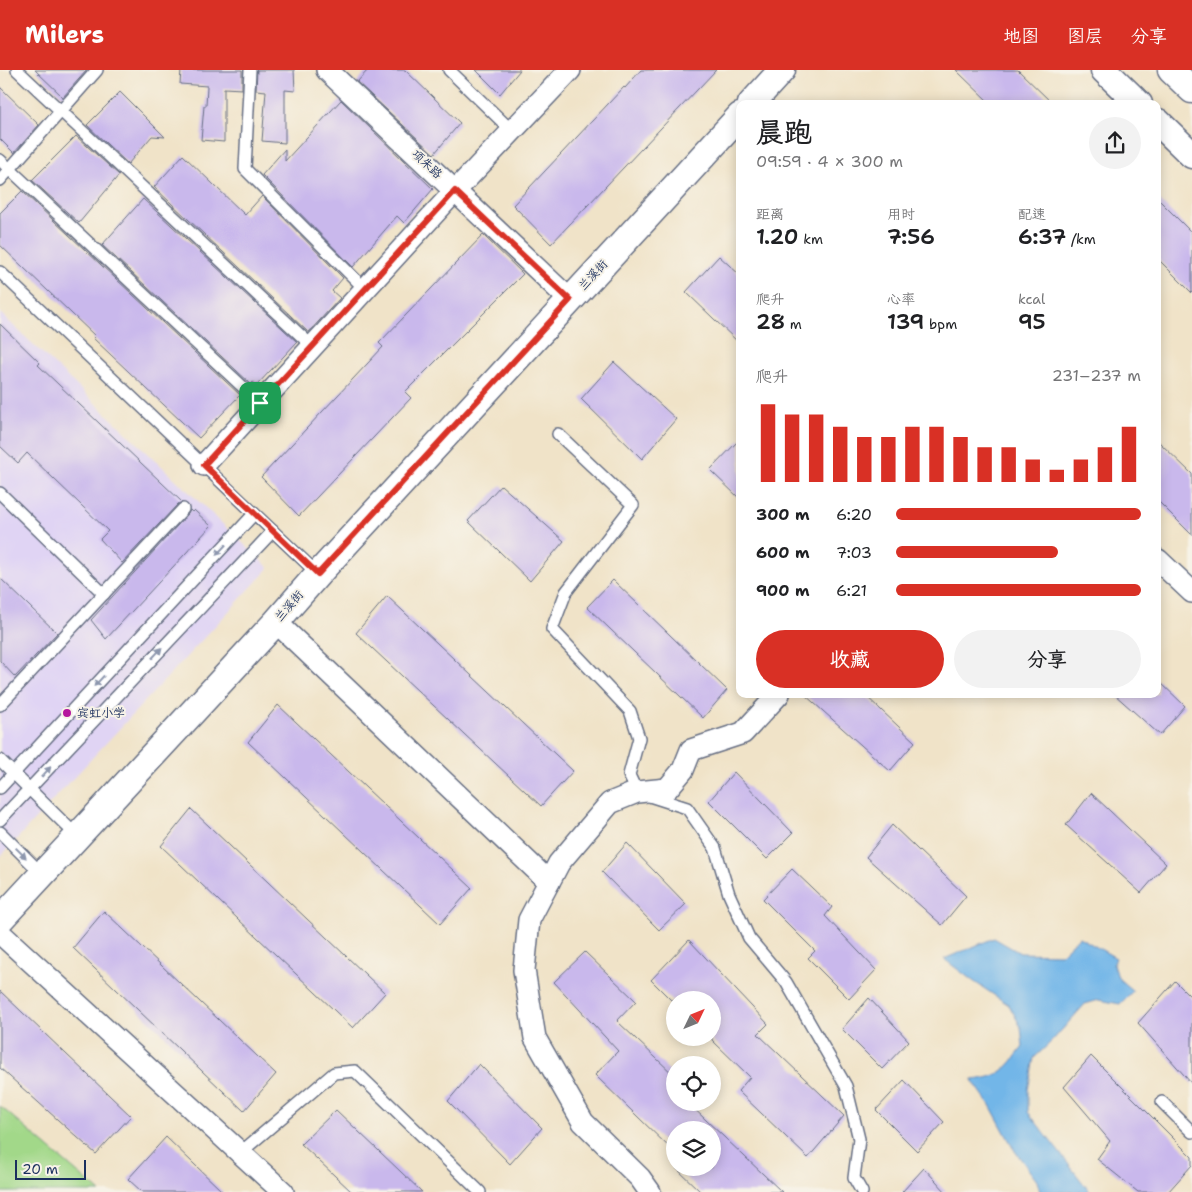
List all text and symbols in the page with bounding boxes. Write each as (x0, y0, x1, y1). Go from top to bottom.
text: Milers (25, 19, 104, 51)
text: 地图 (1003, 24, 1039, 48)
text: 图层 (1067, 24, 1103, 48)
text: 分享 (1131, 24, 1167, 48)
text: 晨跑 (756, 113, 812, 151)
button: share (1089, 117, 1141, 169)
street label: 项朱路 (408, 146, 446, 182)
text: 09:59 · 4 × 300 m (756, 151, 903, 172)
text: 距离 (756, 205, 784, 223)
text: 用时 (887, 205, 915, 223)
text: 配速 (1018, 205, 1046, 223)
text: 1.20 (756, 223, 798, 251)
text: 7:56 (887, 223, 935, 251)
text: 6:37 (1018, 223, 1066, 251)
text: km (798, 230, 823, 248)
text: /km (1066, 230, 1096, 248)
street label: 兰溪街 (575, 256, 611, 294)
text: 爬升 (756, 290, 784, 308)
text: 心率 (887, 290, 915, 308)
text: kcal (1018, 290, 1045, 308)
text: 28 (756, 308, 785, 336)
text: 139 (887, 308, 924, 336)
text: 95 (1018, 308, 1046, 336)
text: m (785, 315, 802, 333)
text: bpm (924, 315, 957, 333)
text: 231–237 m (1052, 365, 1141, 386)
text: 爬升 (756, 366, 788, 387)
pin (239, 382, 281, 424)
icon: arrive (246, 389, 274, 417)
text: 300 m (756, 504, 810, 525)
text: 6:20 (836, 504, 872, 525)
text: 600 m (756, 542, 810, 563)
text: 7:03 (836, 542, 872, 563)
one-way arrow (215, 543, 227, 555)
text: 900 m (756, 580, 810, 601)
text: 6:21 (836, 580, 867, 601)
street label: 兰溪街 (271, 587, 307, 625)
button: 收藏 (756, 630, 944, 688)
button: 分享 (954, 630, 1141, 688)
one-way arrow (151, 648, 163, 660)
one-way arrow (93, 675, 105, 687)
place label: 宾虹小学 (77, 705, 125, 721)
marker: 宾虹小学 (61, 707, 73, 719)
one-way arrow (40, 766, 52, 778)
one-way arrow (15, 847, 27, 859)
north arrow (666, 991, 721, 1046)
map controls (666, 991, 721, 1176)
button: locate (666, 1056, 721, 1111)
button: layers (666, 1121, 721, 1176)
scale bar (15, 1157, 86, 1180)
text: 20 m (22, 1160, 58, 1178)

